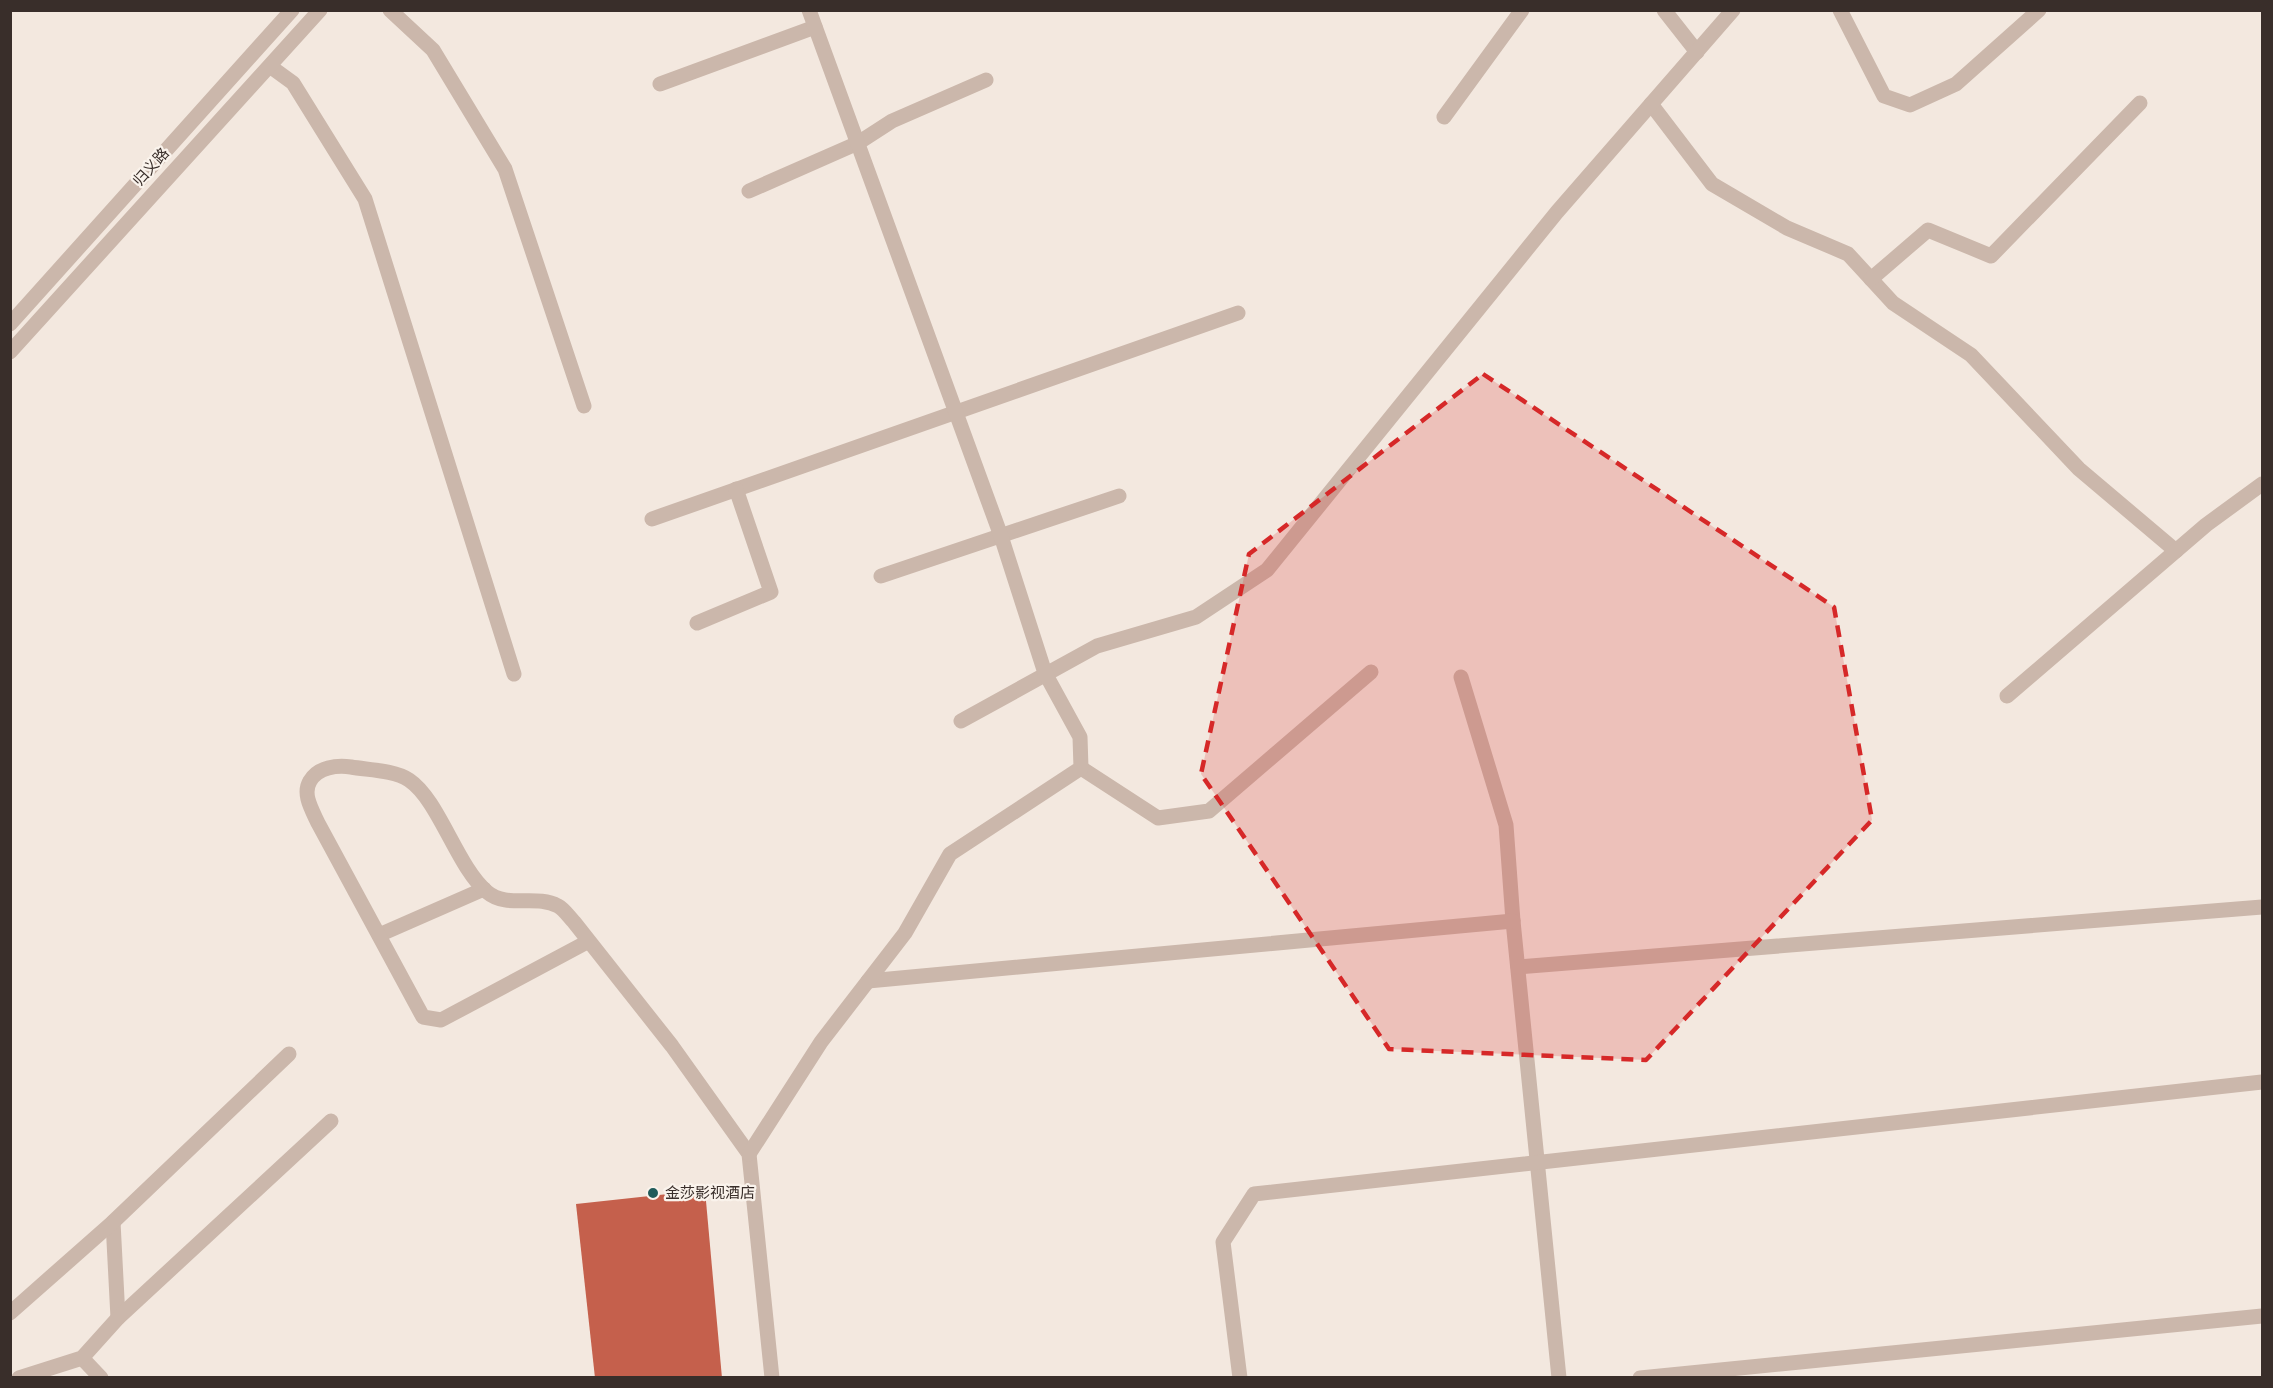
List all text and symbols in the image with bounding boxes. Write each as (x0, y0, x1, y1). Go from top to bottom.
street label: 归义路 (129, 144, 173, 190)
place label: 金莎影视酒店 (665, 1184, 755, 1202)
marker: 金莎影视酒店 (646, 1186, 660, 1200)

